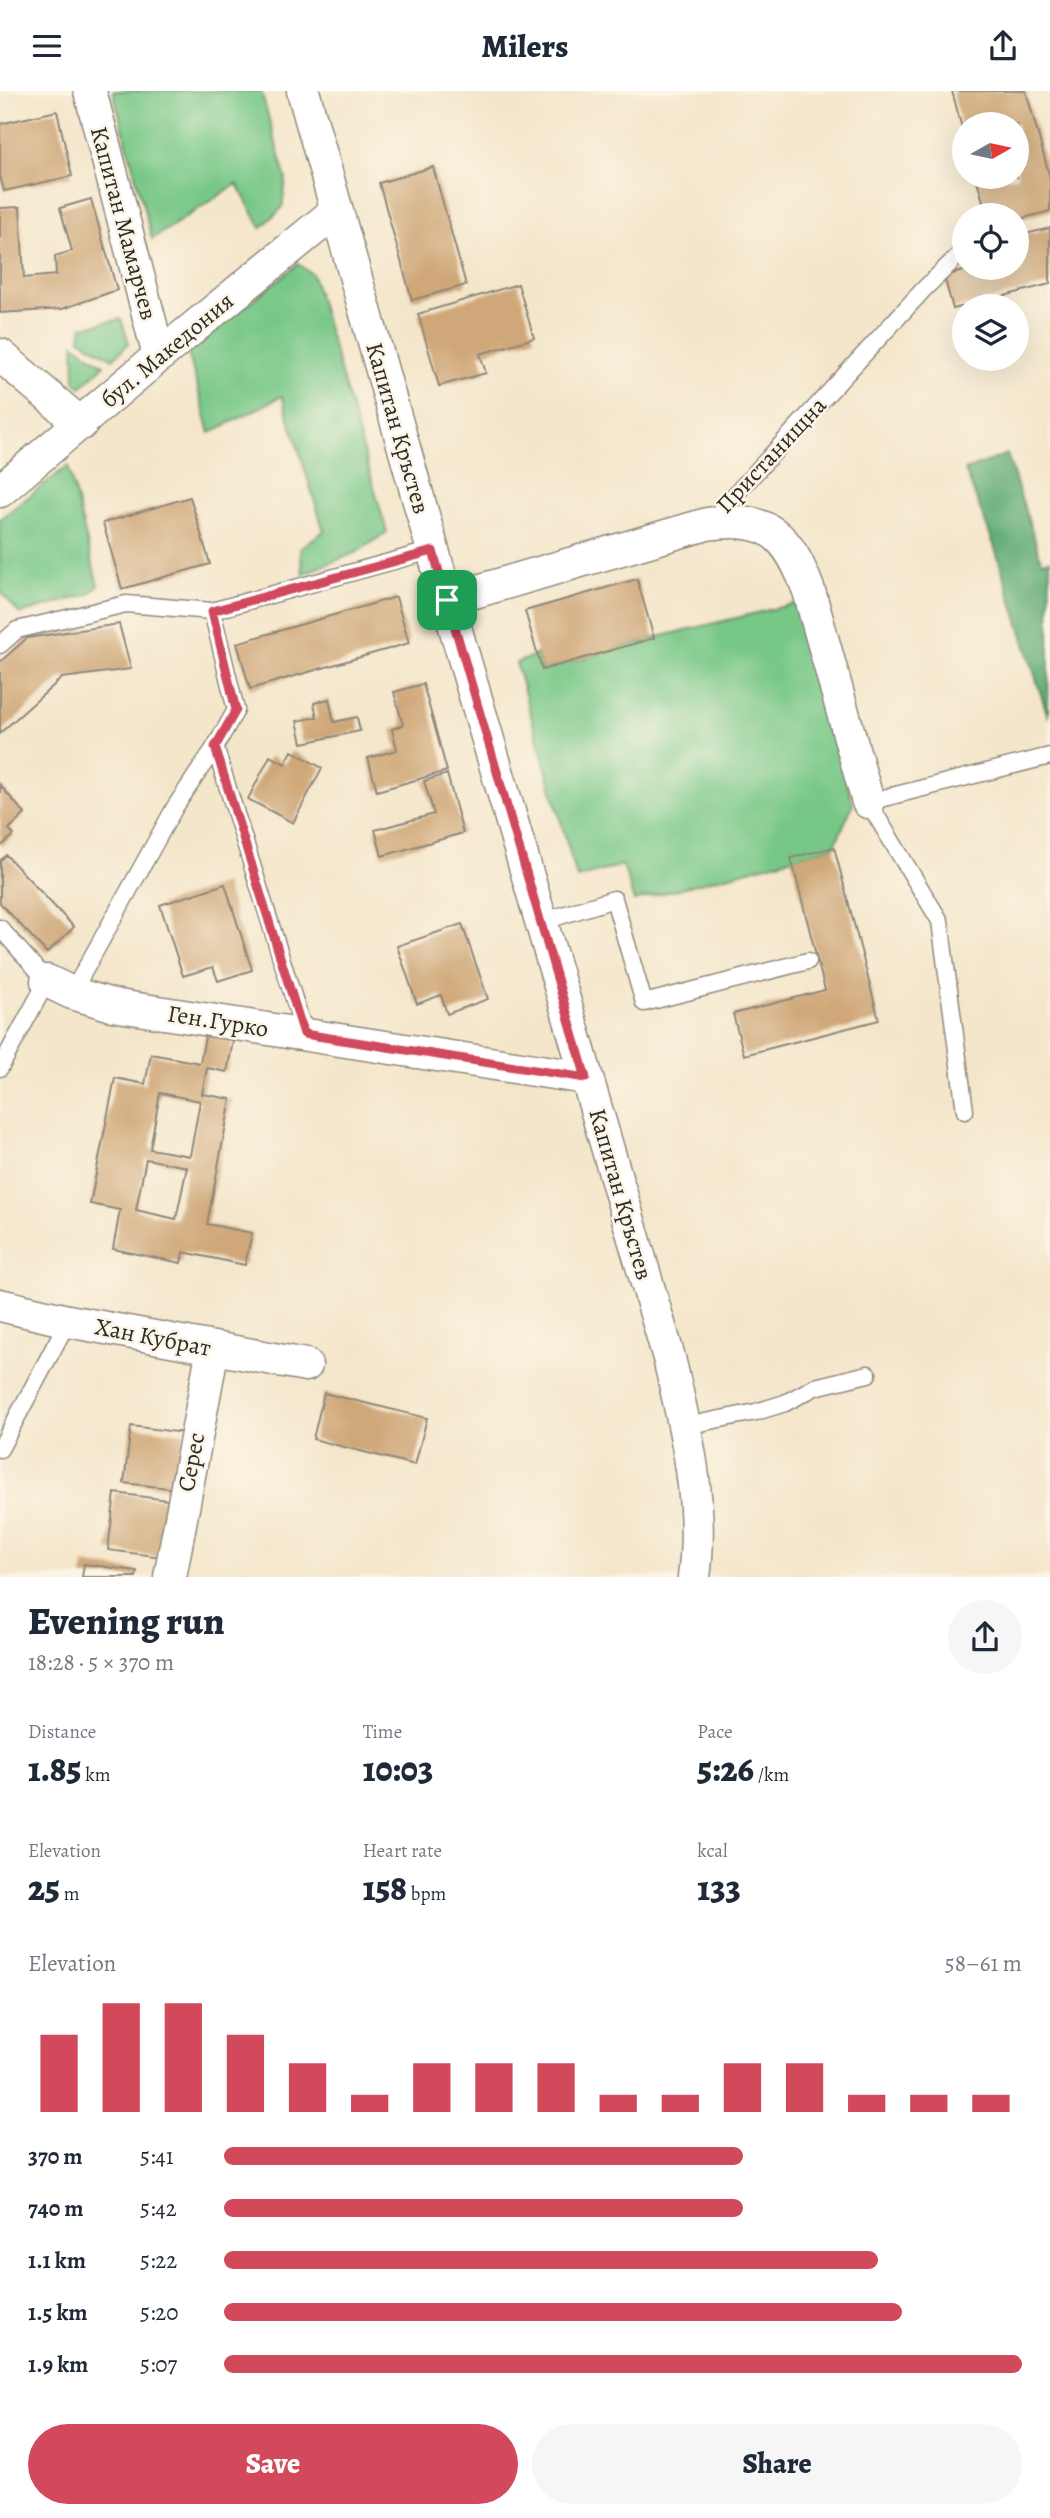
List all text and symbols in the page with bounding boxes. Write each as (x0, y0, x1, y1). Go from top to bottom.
text: Milers (482, 24, 568, 68)
icon: menu (28, 27, 66, 65)
icon: share (984, 27, 1022, 65)
north arrow (952, 112, 1029, 189)
map controls (952, 112, 1029, 371)
street label: Капитан Мамарчев (83, 123, 165, 323)
button: locate (952, 203, 1029, 280)
street label: бул. Македония (94, 285, 240, 415)
button: layers (952, 294, 1029, 371)
street label: Капитан Кръстев (358, 339, 438, 517)
street label: Пристанищна (709, 390, 833, 520)
pin (417, 570, 477, 630)
icon: arrive (428, 581, 466, 619)
street label: Ген.Гурко (165, 997, 271, 1045)
street label: Капитан Кръстев (581, 1105, 661, 1283)
street label: Хан Кубрат (92, 1310, 214, 1364)
street label: Серес (170, 1430, 212, 1494)
text: Evening run (28, 1595, 225, 1647)
button: share (948, 1600, 1022, 1674)
text: 18:28 · 5 × 370 m (28, 1647, 174, 1678)
text: Distance (28, 1719, 96, 1745)
text: Time (363, 1719, 402, 1745)
text: Pace (697, 1719, 733, 1745)
text: 1.85 (28, 1745, 81, 1793)
text: 10:03 (363, 1745, 433, 1793)
text: 5:26 (697, 1745, 754, 1793)
text: km (81, 1762, 110, 1788)
text: /km (754, 1762, 789, 1788)
text: Elevation (28, 1838, 101, 1864)
text: Heart rate (363, 1838, 442, 1864)
text: kcal (697, 1838, 728, 1864)
text: 25 (28, 1864, 60, 1912)
text: 158 (363, 1864, 407, 1912)
text: 133 (697, 1864, 741, 1912)
text: m (60, 1881, 80, 1907)
text: bpm (407, 1881, 446, 1907)
text: Elevation (28, 1948, 116, 1979)
text: 58–61 m (945, 1948, 1022, 1979)
text: 370 m (28, 2141, 83, 2172)
text: 5:41 (140, 2141, 174, 2172)
text: 740 m (28, 2193, 83, 2224)
text: 5:42 (140, 2193, 177, 2224)
text: 1.1 km (28, 2245, 86, 2276)
text: 5:22 (140, 2245, 177, 2276)
text: 1.5 km (28, 2297, 88, 2328)
text: 5:20 (140, 2297, 179, 2328)
text: 1.9 km (28, 2349, 88, 2380)
text: 5:07 (140, 2349, 177, 2380)
button: Save (28, 2424, 518, 2504)
button: Share (532, 2424, 1022, 2504)

